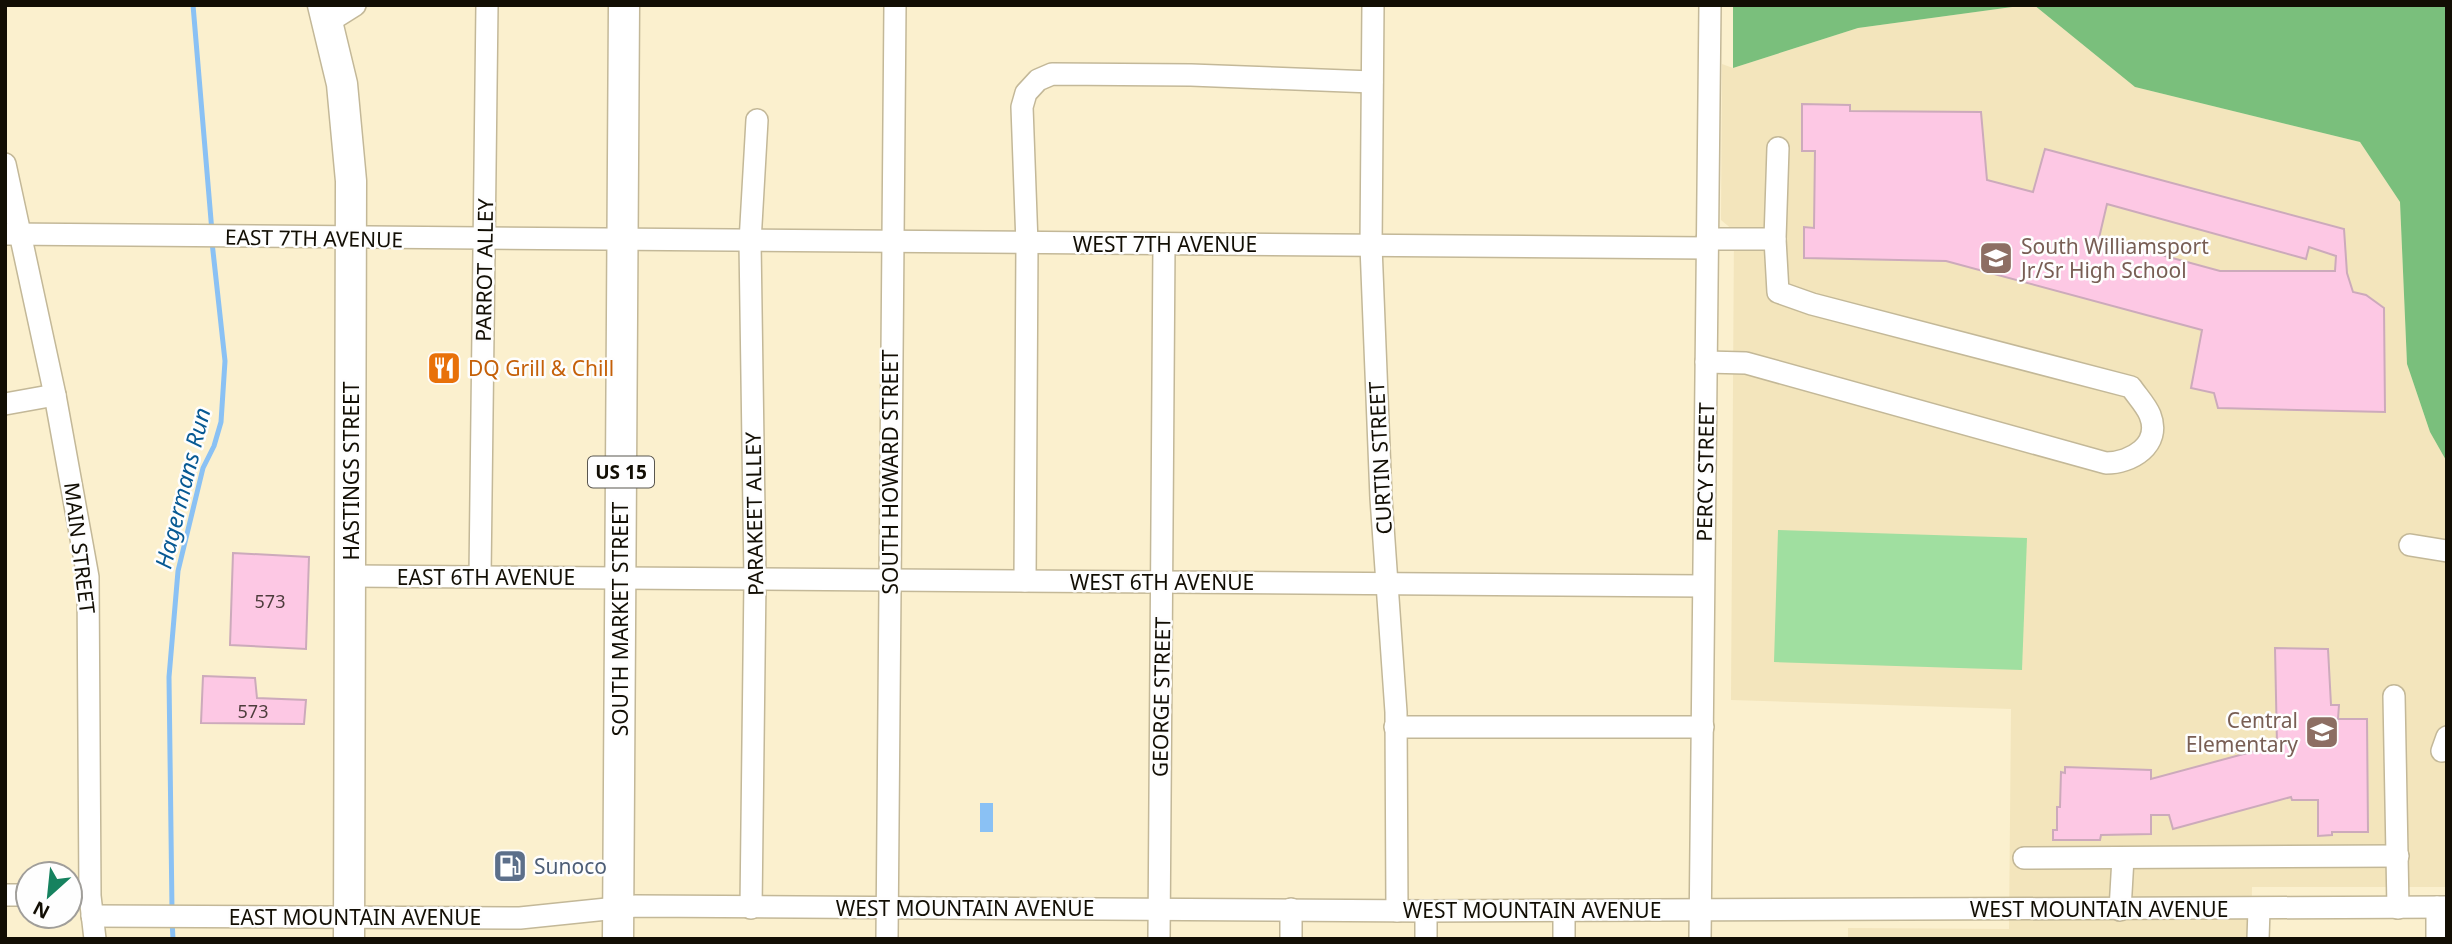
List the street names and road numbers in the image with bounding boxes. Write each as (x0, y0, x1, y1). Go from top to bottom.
street label: PARROT ALLEY (469, 198, 499, 342)
street label: EAST 7TH AVENUE (225, 222, 403, 254)
street label: WEST 7TH AVENUE (1073, 230, 1257, 258)
street label: SOUTH HOWARD STREET (876, 349, 904, 595)
street label: CURTIN STREET (1362, 380, 1398, 535)
street label: HASTINGS STREET (337, 381, 365, 560)
street label: PERCY STREET (1690, 402, 1720, 542)
street label: PARAKEET ALLEY (739, 432, 769, 596)
road number: US 15 (588, 457, 654, 488)
street label: MAIN STREET (58, 481, 102, 616)
street label: SOUTH MARKET STREET (606, 501, 634, 736)
street label: EAST 6TH AVENUE (397, 563, 575, 591)
street label: WEST 6TH AVENUE (1070, 568, 1254, 596)
street label: GEORGE STREET (1146, 616, 1176, 777)
street label: WEST MOUNTAIN AVENUE (836, 894, 1094, 922)
street label: WEST MOUNTAIN AVENUE (1970, 895, 2228, 923)
street label: WEST MOUNTAIN AVENUE (1403, 896, 1661, 924)
street label: EAST MOUNTAIN AVENUE (229, 903, 481, 931)

